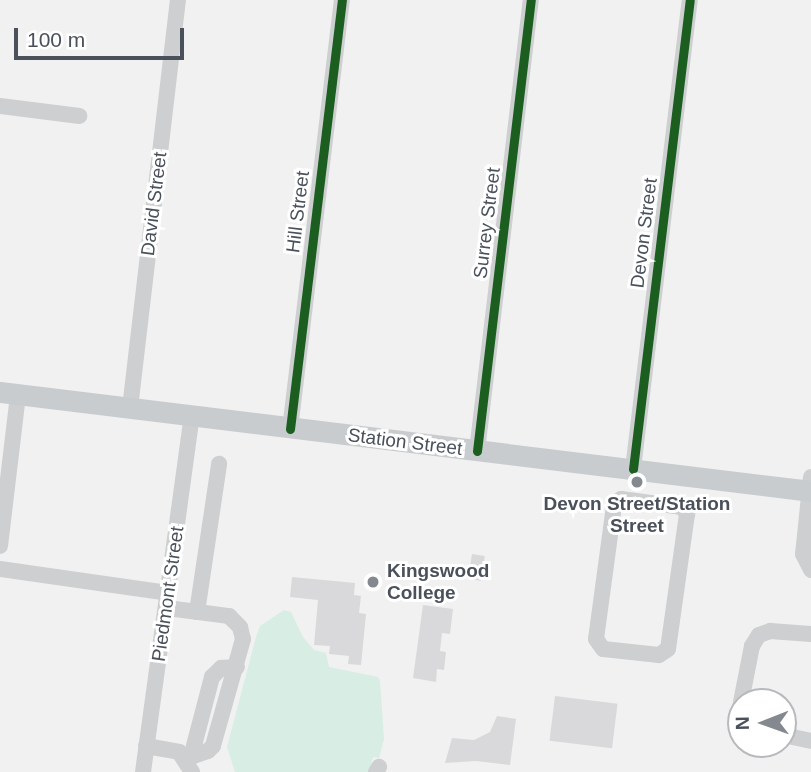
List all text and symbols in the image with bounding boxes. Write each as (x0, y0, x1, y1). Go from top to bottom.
scale bar (18, 14, 187, 58)
text: 100 m (27, 28, 85, 51)
street label: David Street (136, 151, 172, 257)
street label: Surrey Street (469, 166, 505, 280)
street label: Hill Street (282, 170, 314, 254)
street label: Devon Street (626, 177, 662, 289)
street label: Station Street (346, 424, 464, 460)
marker: Devon Street/Station Street (629, 474, 645, 490)
place label: Devon Street/Station Street (544, 493, 730, 537)
street label: Piedmont Street (147, 525, 189, 663)
place label: Kingswood College (387, 560, 489, 604)
marker: Kingswood College (365, 574, 381, 590)
north arrow (727, 688, 797, 758)
text: N (732, 716, 753, 730)

